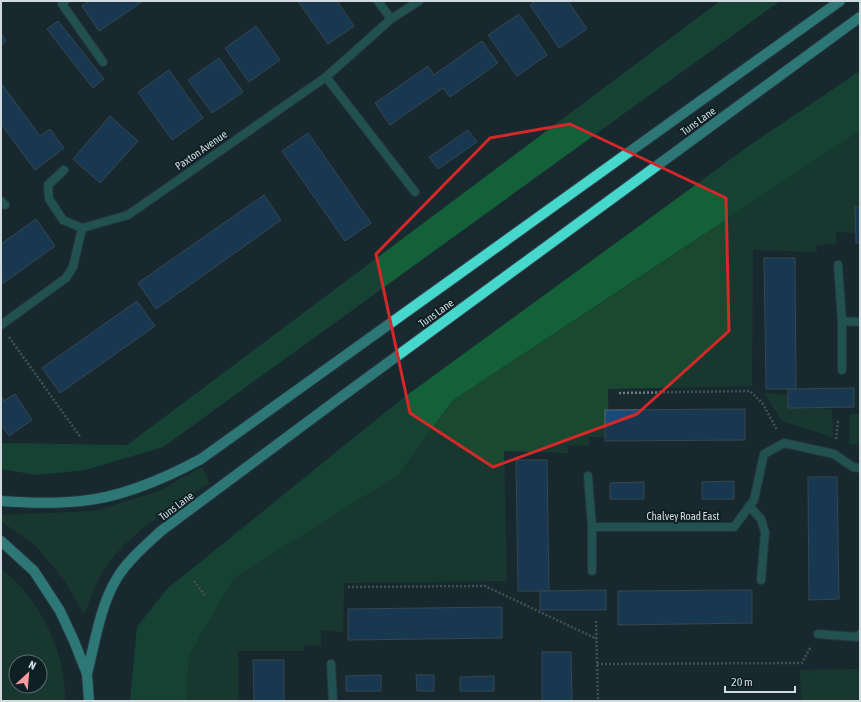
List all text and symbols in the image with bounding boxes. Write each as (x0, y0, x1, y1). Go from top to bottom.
street label: Tuns Lane (678, 104, 718, 138)
street label: Paxton Avenue (173, 128, 229, 172)
street label: Tuns Lane (416, 296, 456, 330)
street label: Tuns Lane (156, 489, 196, 523)
street label: Chalvey Road East (647, 510, 719, 522)
north arrow (8, 654, 48, 694)
text: N (27, 658, 38, 672)
scale bar (725, 668, 795, 694)
text: 20 m (731, 675, 753, 689)

